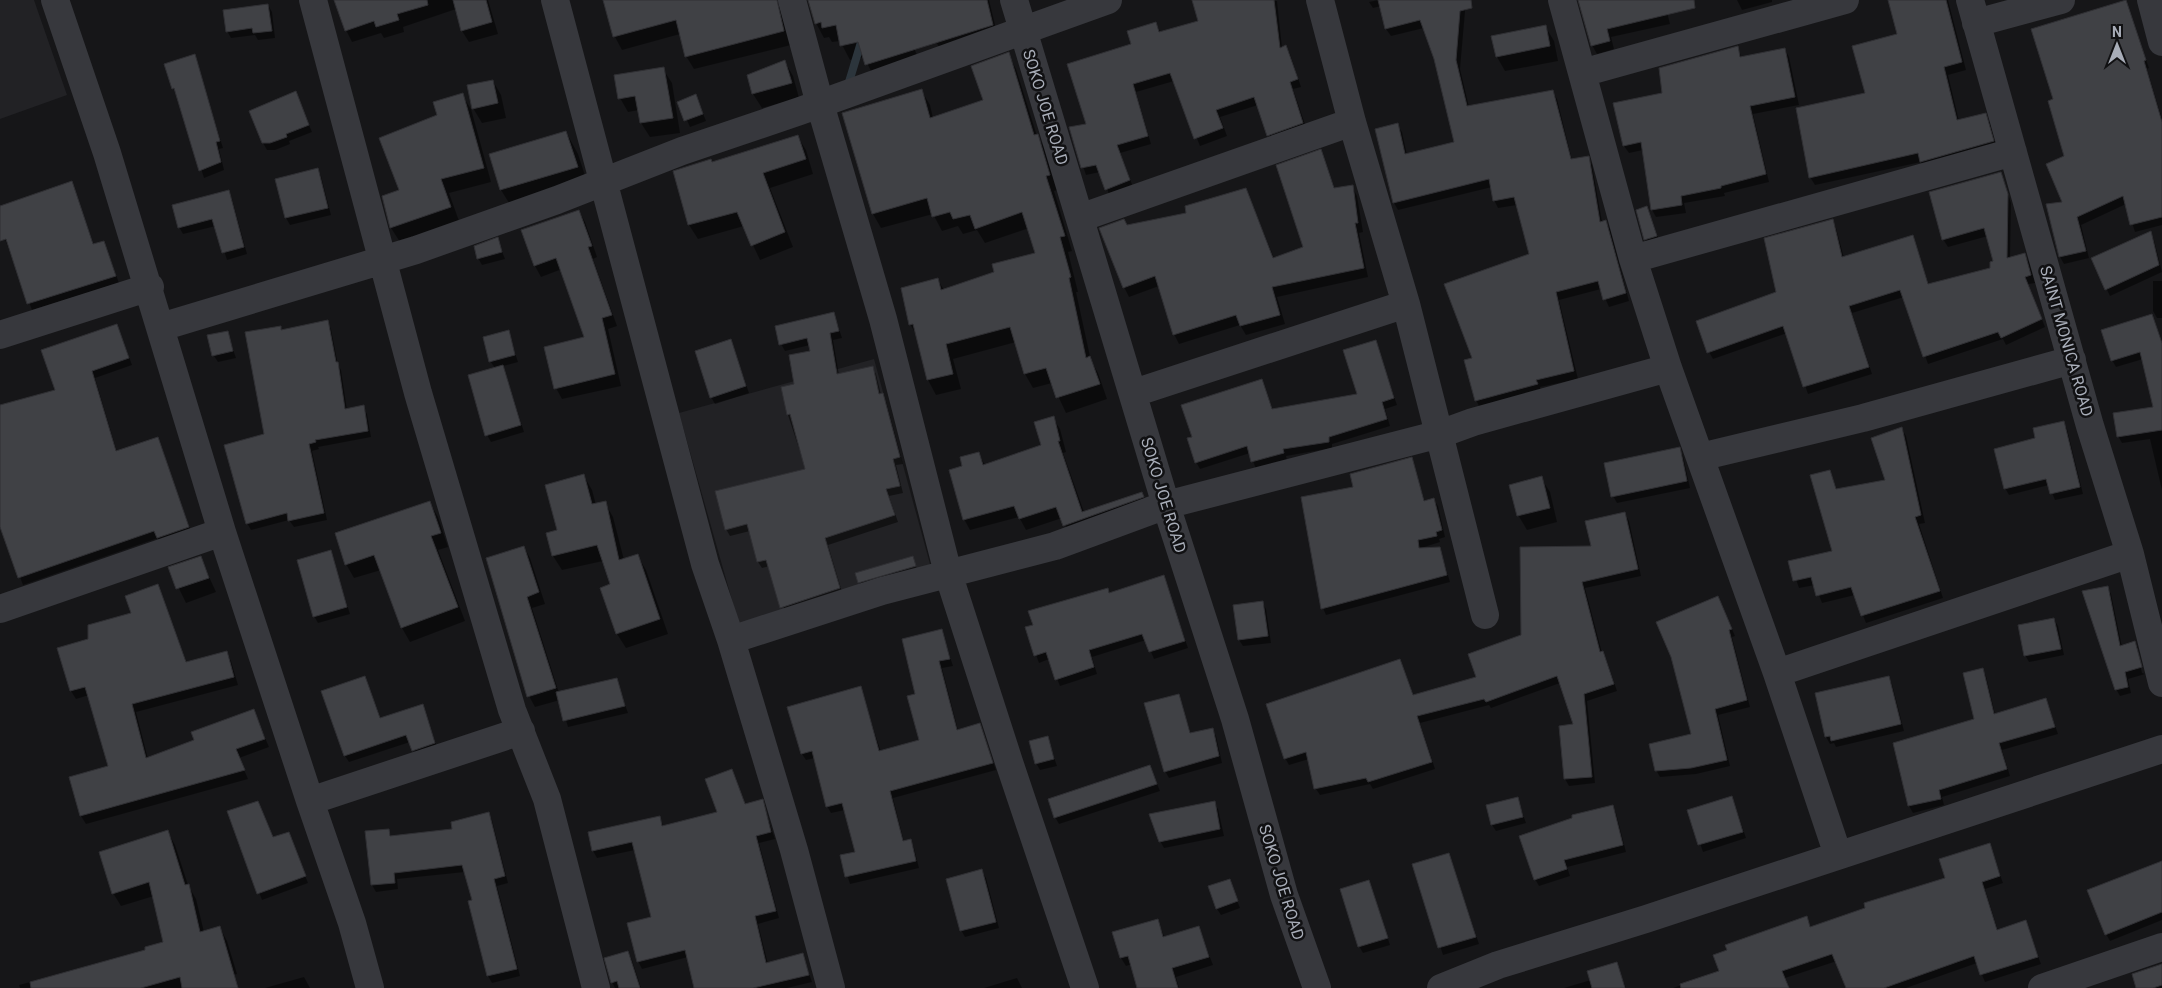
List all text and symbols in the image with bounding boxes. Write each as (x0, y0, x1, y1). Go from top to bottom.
north arrow (2092, 20, 2142, 70)
text: N (2112, 24, 2122, 40)
street label: SOKO JOE ROAD (1019, 47, 1072, 167)
street label: SAINT MONICA ROAD (2036, 264, 2097, 419)
street label: SOKO JOE ROAD (1137, 435, 1190, 555)
street label: SOKO JOE ROAD (1255, 822, 1308, 942)

